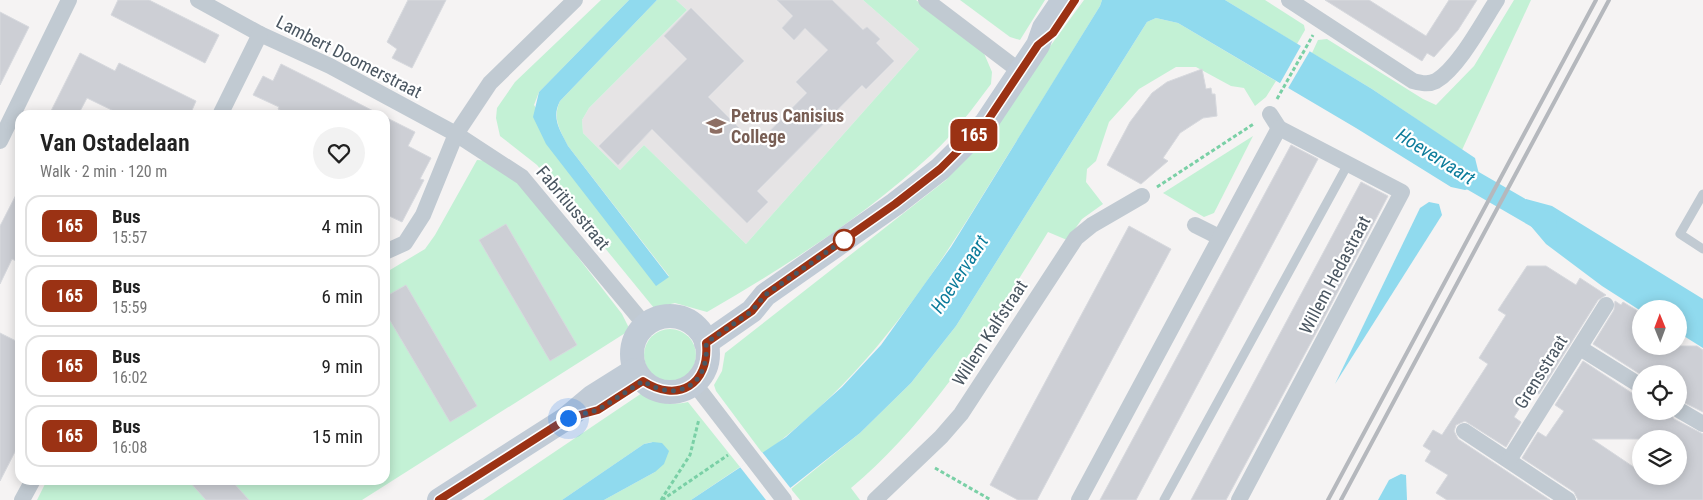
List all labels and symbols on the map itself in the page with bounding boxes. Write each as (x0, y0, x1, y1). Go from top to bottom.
street label: Lambert Doomerstraat (273, 11, 425, 102)
place label: Petrus Canisius College (731, 105, 844, 147)
school or university icon: Petrus Canisius College (705, 115, 727, 137)
line badge: 165 (945, 119, 1003, 151)
water label: Hoevervaart (1392, 123, 1480, 190)
street label: Fabritiusstraat (532, 161, 615, 254)
street label: Willem Hedastraat (1295, 212, 1374, 337)
unlabelled marker (833, 229, 855, 251)
water label: Hoevervaart (926, 231, 993, 318)
street label: Willem Kalfstraat (948, 276, 1032, 389)
north arrow (1632, 300, 1688, 355)
street label: Grensstraat (1510, 331, 1571, 412)
your location (556, 406, 581, 431)

